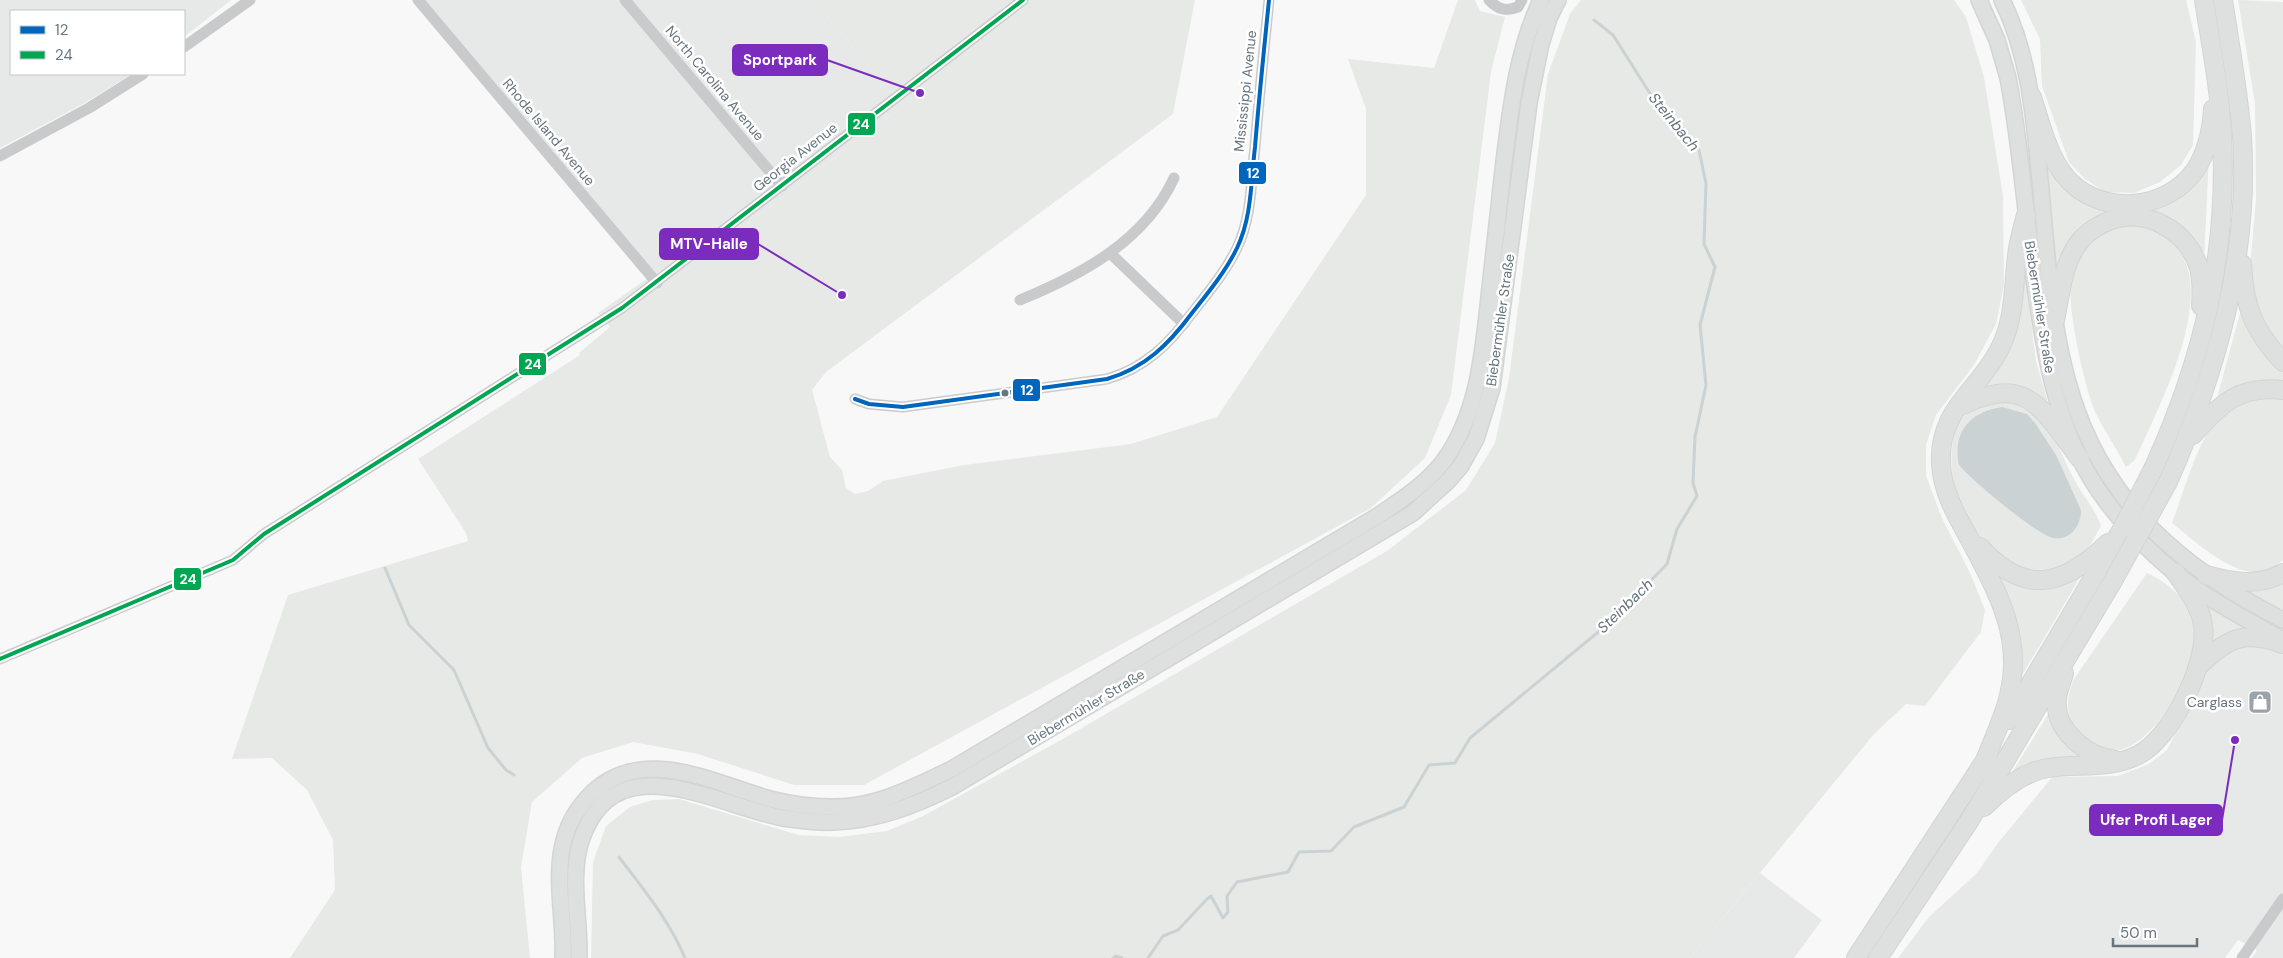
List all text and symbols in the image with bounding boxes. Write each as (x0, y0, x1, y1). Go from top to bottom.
legend (10, 10, 185, 75)
text: 12 (55, 20, 68, 40)
street label: North Carolina Avenue (662, 22, 768, 144)
street label: Mississippi Avenue (1230, 29, 1260, 153)
text: 24 (55, 45, 73, 65)
callout: Sportpark (733, 45, 827, 75)
text: Sportpark (743, 50, 817, 70)
street label: Rhode Island Avenue (499, 75, 599, 189)
water label: Steinbach (1644, 89, 1704, 156)
line badge: 24 (847, 112, 876, 136)
text: 24 (852, 115, 870, 133)
street label: Georgia Avenue (749, 118, 841, 195)
line badge: 12 (1238, 161, 1267, 185)
text: 12 (1246, 164, 1260, 182)
callout: MTV-Halle (660, 229, 758, 259)
text: MTV-Halle (670, 234, 748, 254)
street label: Biebermühler Straße (2021, 240, 2059, 374)
street label: Biebermühler Straße (1482, 253, 1518, 387)
line badge: 24 (518, 352, 547, 376)
text: 24 (524, 355, 542, 373)
line badge: 12 (1012, 378, 1041, 402)
text: 12 (1020, 381, 1034, 399)
unlabelled marker (1000, 388, 1010, 398)
line badge: 24 (173, 567, 202, 591)
text: 24 (179, 570, 197, 588)
water label: Steinbach (1593, 574, 1657, 637)
street label: Biebermühler Straße (1024, 665, 1148, 749)
shop icon: Carglass (2247, 689, 2273, 715)
place label: Carglass (2187, 693, 2242, 711)
callout: Ufer Profi Lager (2090, 805, 2222, 835)
text: Ufer Profi Lager (2100, 810, 2212, 830)
scale bar (2113, 916, 2197, 948)
text: 50 m (2120, 923, 2157, 943)

